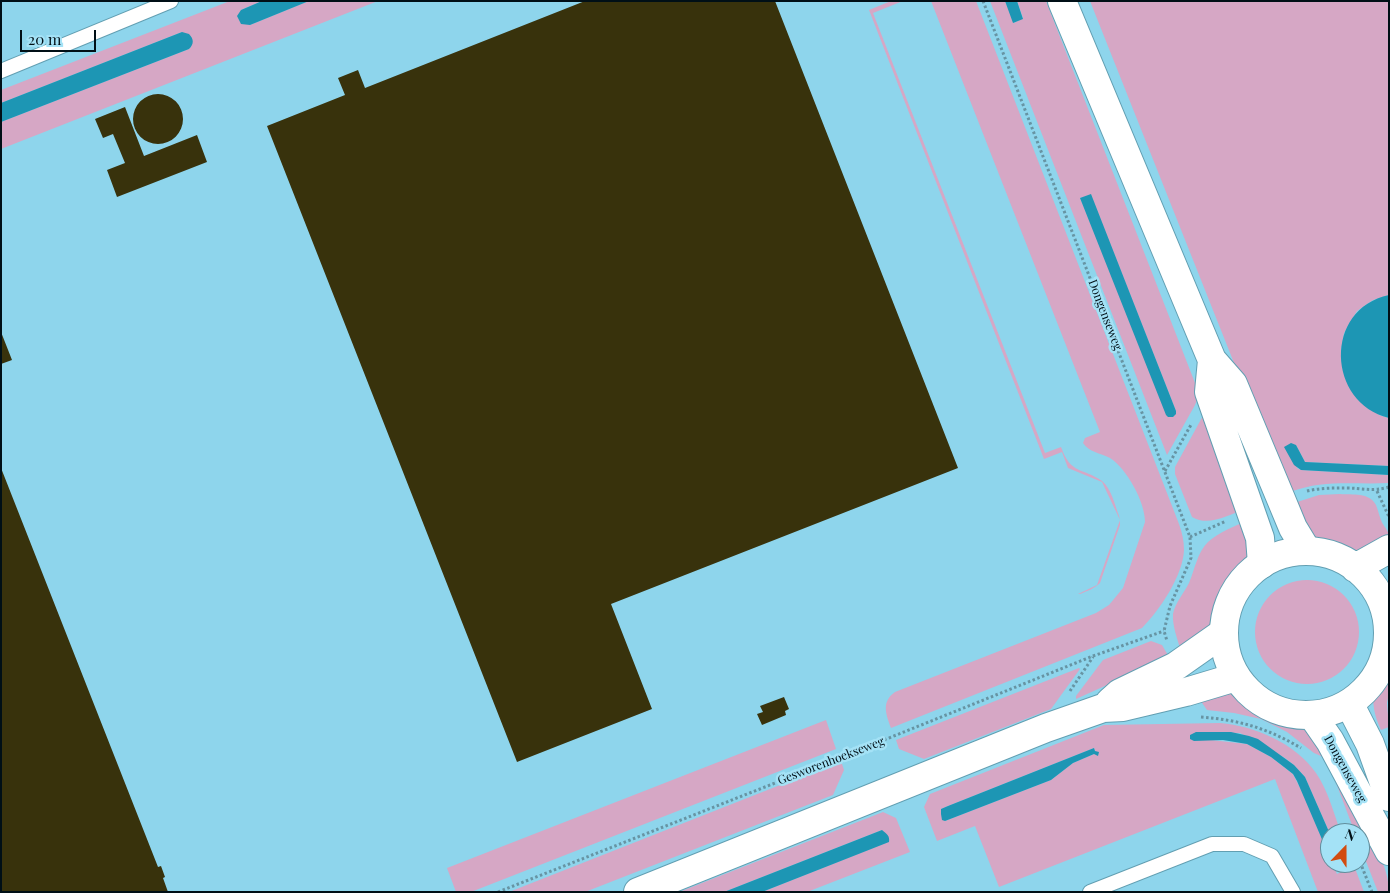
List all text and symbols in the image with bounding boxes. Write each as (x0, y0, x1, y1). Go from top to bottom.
scale bar (22, 20, 99, 52)
text: 20 m (28, 29, 61, 49)
street label: Dongenseweg (1085, 278, 1125, 352)
street label: Dongenseweg (1321, 733, 1369, 805)
street label: Gesworenhoekseweg (776, 734, 886, 788)
north arrow (1320, 823, 1370, 873)
text: N (1342, 824, 1359, 845)

